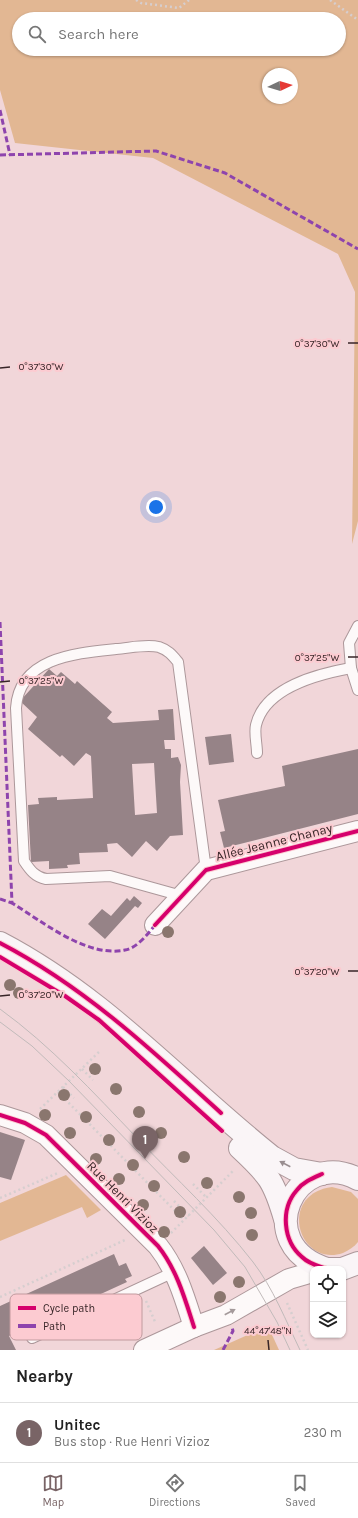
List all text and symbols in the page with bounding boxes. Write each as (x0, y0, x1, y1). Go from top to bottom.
search box (12, 12, 346, 56)
icon: search (26, 23, 48, 45)
text: Search here (58, 25, 139, 43)
north arrow (262, 68, 298, 104)
text: 0°37'30"W (294, 338, 340, 350)
text: 0°37'30"W (18, 361, 64, 373)
your location (146, 497, 166, 517)
text: 0°37'25"W (295, 652, 339, 664)
text: 0°37'25"W (19, 675, 63, 687)
street label: Allée Jeanne Chanay (214, 820, 334, 864)
text: 0°37'20"W (294, 966, 340, 978)
text: 0°37'20"W (18, 989, 64, 1001)
pin: 1 (132, 1126, 158, 1159)
street label: Rue Henri Vizioz (84, 1158, 162, 1236)
one-way arrow (279, 1161, 291, 1168)
map controls (310, 1266, 346, 1338)
button: locate (310, 1266, 346, 1302)
legend (10, 1294, 142, 1340)
text: Cycle path (43, 1302, 95, 1315)
button: layers (310, 1302, 346, 1338)
one-way arrow (225, 1309, 236, 1316)
text: Path (43, 1320, 66, 1333)
text: 44°47'48"N (244, 1325, 292, 1337)
text: Nearby (16, 1366, 73, 1386)
text: Unitec (54, 1416, 100, 1434)
text: 1 (27, 1425, 31, 1440)
text: 230 m (304, 1425, 342, 1440)
text: Bus stop · Rue Henri Vizioz (54, 1434, 210, 1449)
tab: Map (42, 1472, 64, 1509)
tab: Directions (149, 1472, 201, 1509)
tab: Saved (285, 1472, 316, 1509)

